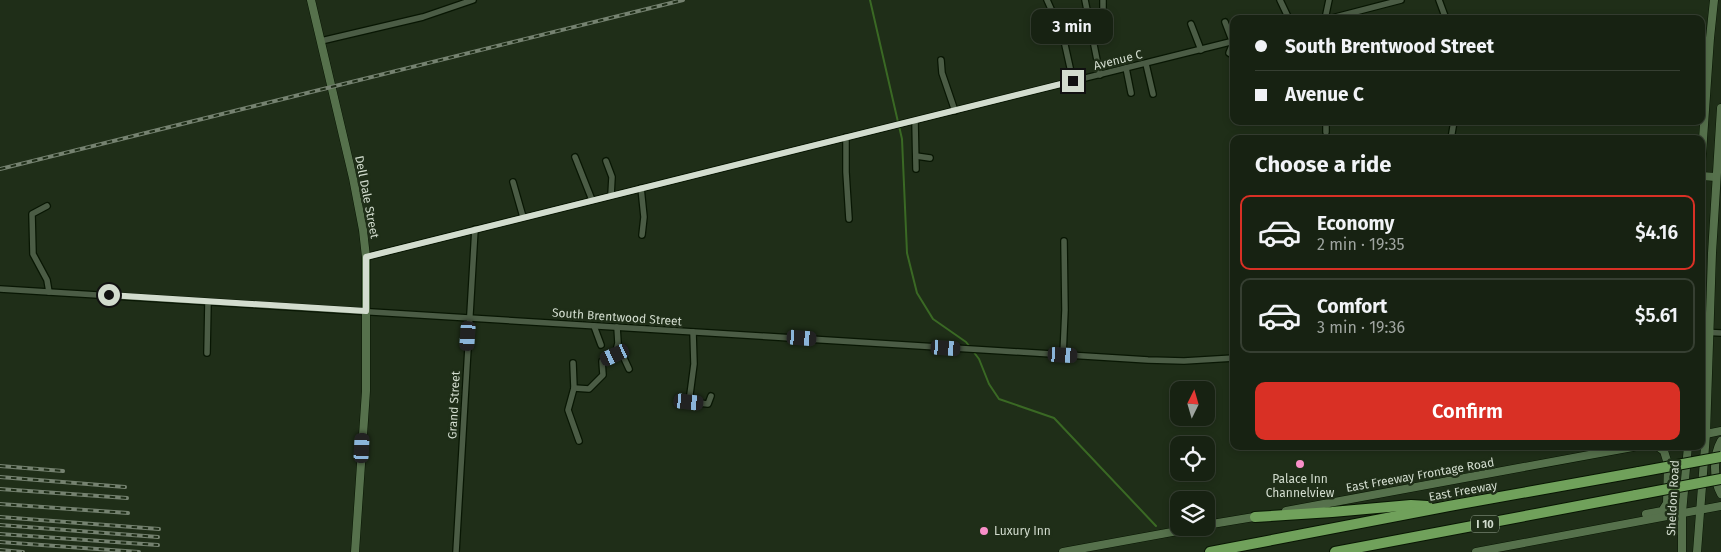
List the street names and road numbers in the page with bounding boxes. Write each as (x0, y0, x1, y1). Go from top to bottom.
street label: Avenue C (1092, 47, 1144, 73)
street label: Dell Dale Street (352, 154, 382, 240)
street label: South Brentwood Street (552, 305, 683, 329)
street label: Grand Street (445, 370, 463, 439)
street label: East Freeway Frontage Road (1345, 455, 1495, 495)
street label: Sheldon Road (1664, 460, 1682, 536)
street label: East Freeway (1428, 478, 1498, 504)
road number: I 10 (1471, 516, 1499, 532)

